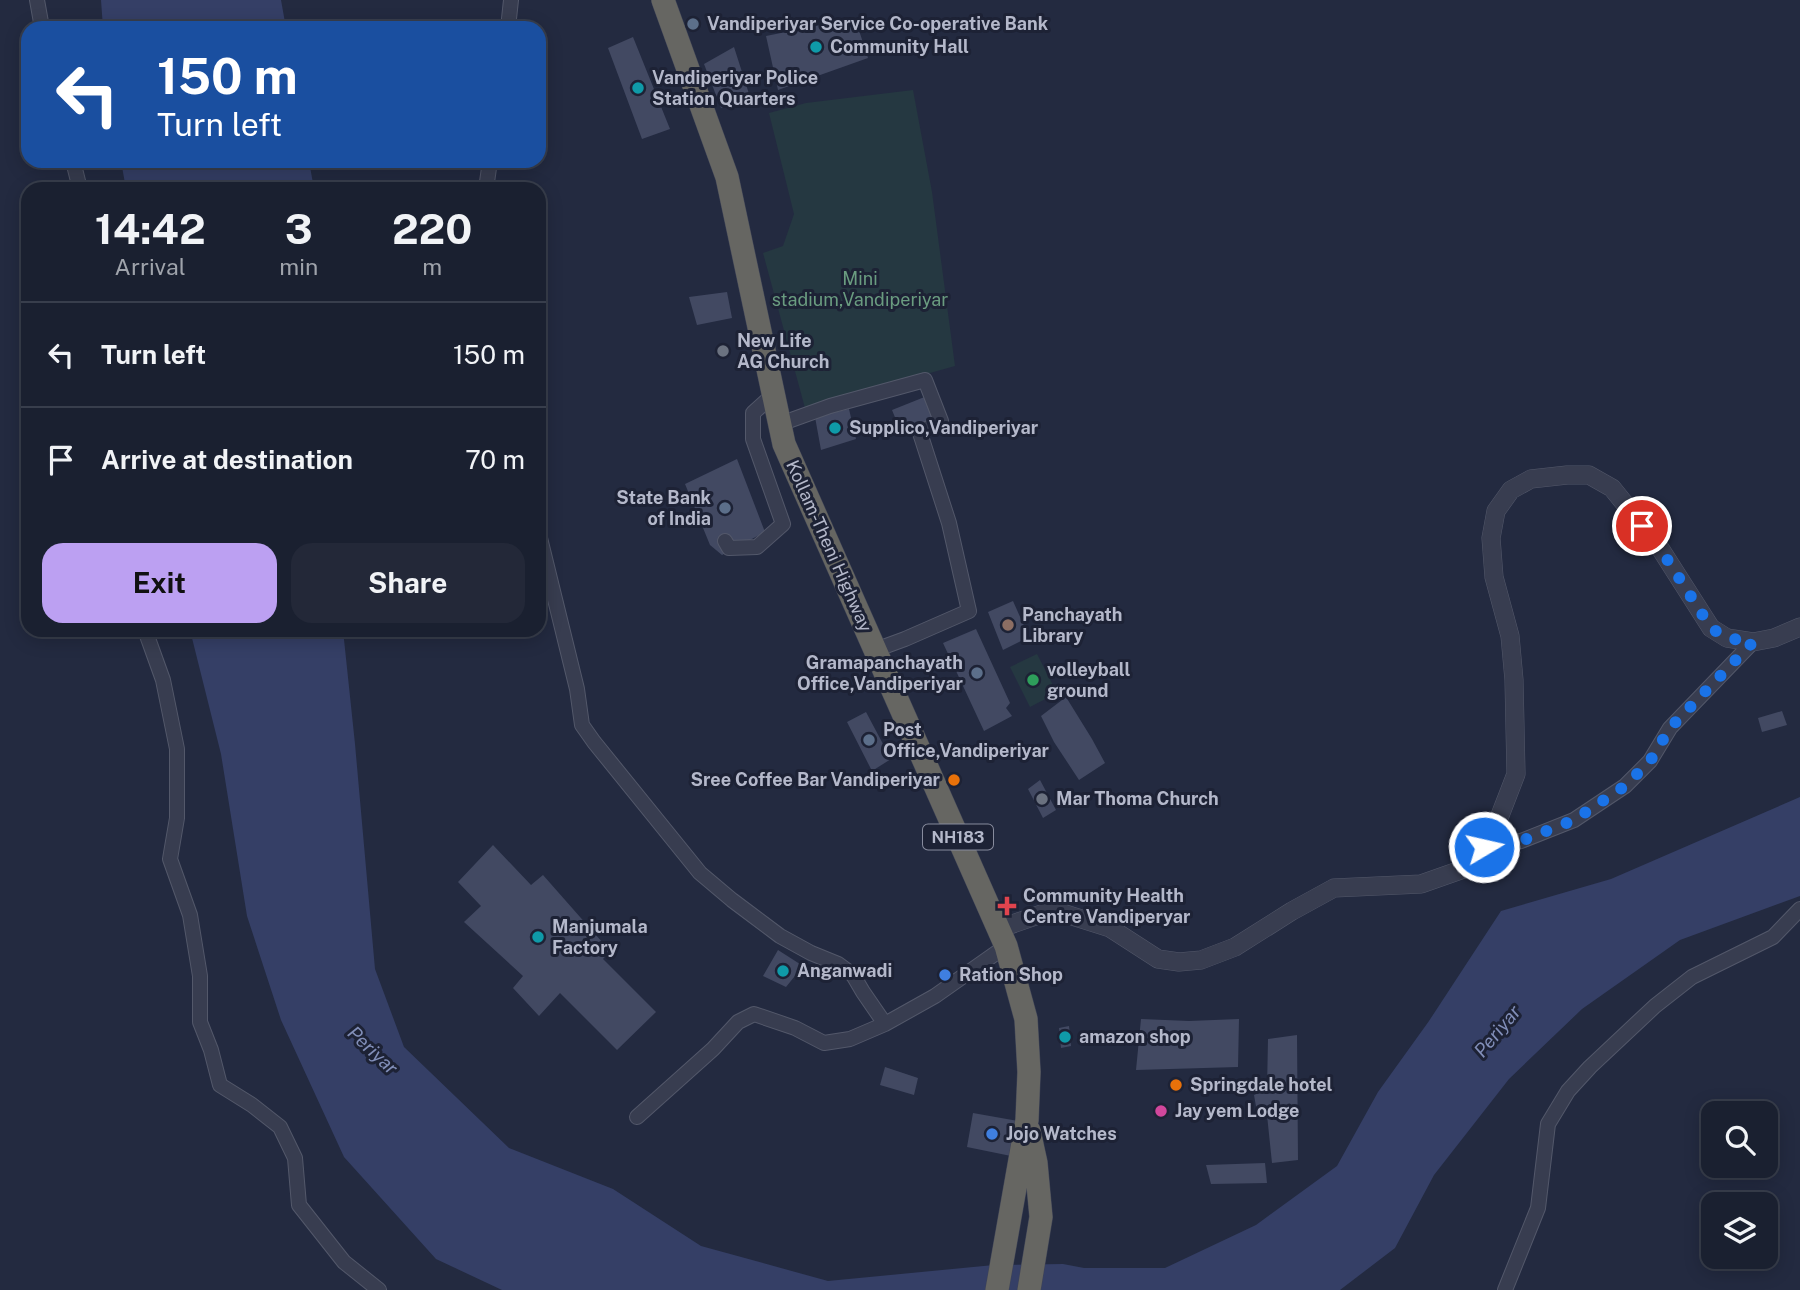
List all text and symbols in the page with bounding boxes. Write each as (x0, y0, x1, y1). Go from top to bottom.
place label: Vandiperiyar Service Co-operative Bank (707, 13, 1049, 34)
marker: Vandiperiyar Service Co-operative Bank (685, 16, 701, 32)
place label: Community Hall (830, 36, 969, 57)
marker: Community Hall (808, 39, 824, 55)
text: 150 m (157, 47, 298, 105)
icon: left (42, 49, 133, 140)
place label: Vandiperiyar Police Station Quarters (652, 67, 818, 109)
marker: Vandiperiyar Police Station Quarters (630, 80, 646, 96)
text: Turn left (157, 106, 282, 143)
text: 14:42 (95, 204, 206, 253)
text: 3 (285, 204, 313, 253)
text: 220 (392, 204, 472, 253)
text: Arrival (115, 253, 186, 280)
text: min (279, 253, 318, 280)
text: m (422, 253, 442, 280)
park label: Mini stadium,Vandiperiyar (772, 268, 948, 310)
place label: New Life AG Church (737, 330, 829, 372)
icon: left (42, 336, 80, 374)
text: Turn left (101, 339, 206, 370)
text: 150 m (453, 339, 525, 370)
marker: New Life AG Church (715, 343, 731, 359)
place label: Supplico,Vandiperiyar (849, 417, 1039, 438)
marker: Supplico,Vandiperiyar (827, 420, 843, 436)
icon: arrive (42, 441, 80, 479)
text: Arrive at destination (101, 444, 353, 475)
text: 70 m (465, 444, 525, 475)
street label: Kollam-Theni Highway (782, 457, 877, 635)
place label: State Bank of India (616, 487, 712, 529)
pin (1612, 496, 1672, 556)
marker: State Bank of India (717, 500, 733, 516)
icon: arrive (1623, 507, 1661, 545)
button: Exit (42, 543, 277, 623)
button: Share (291, 543, 525, 623)
place label: Panchayath Library (1022, 604, 1122, 646)
marker: Panchayath Library (1000, 617, 1016, 633)
place label: Gramapanchayath Office,Vandiperiyar (797, 652, 964, 694)
place label: volleyball ground (1047, 659, 1130, 701)
marker: Gramapanchayath Office,Vandiperiyar (969, 665, 985, 681)
marker: volleyball ground (1025, 672, 1041, 688)
place label: Post Office,Vandiperiyar (883, 719, 1050, 761)
marker: Post Office,Vandiperiyar (861, 732, 877, 748)
place label: Sree Coffee Bar Vandiperiyar (690, 769, 941, 790)
marker: Sree Coffee Bar Vandiperiyar (946, 772, 962, 788)
place label: Mar Thoma Church (1056, 788, 1219, 809)
marker: Mar Thoma Church (1034, 791, 1050, 807)
position arrow (1447, 810, 1521, 884)
road number: NH183 (923, 824, 993, 850)
place label: Community Health Centre Vandiperyar (1023, 885, 1191, 927)
marker: Community Health Centre Vandiperyar (997, 896, 1017, 916)
place label: Manjumala Factory (552, 916, 648, 958)
marker: Manjumala Factory (530, 929, 546, 945)
place label: Anganwadi (797, 960, 892, 981)
marker: Anganwadi (775, 963, 791, 979)
place label: Ration Shop (959, 964, 1063, 985)
marker: Ration Shop (937, 967, 953, 983)
water label: Periyar (1469, 1000, 1525, 1061)
water label: Periyar (343, 1021, 403, 1079)
place label: amazon shop (1079, 1026, 1191, 1047)
marker: amazon shop (1057, 1029, 1073, 1045)
place label: Springdale hotel (1190, 1074, 1333, 1095)
marker: Springdale hotel (1168, 1077, 1184, 1093)
place label: Jay yem Lodge (1175, 1100, 1299, 1121)
map controls (1701, 1101, 1778, 1269)
button: search (1701, 1101, 1778, 1178)
marker: Jay yem Lodge (1153, 1103, 1169, 1119)
place label: Jojo Watches (1006, 1123, 1117, 1144)
marker: Jojo Watches (984, 1126, 1000, 1142)
button: layers (1701, 1192, 1778, 1269)

